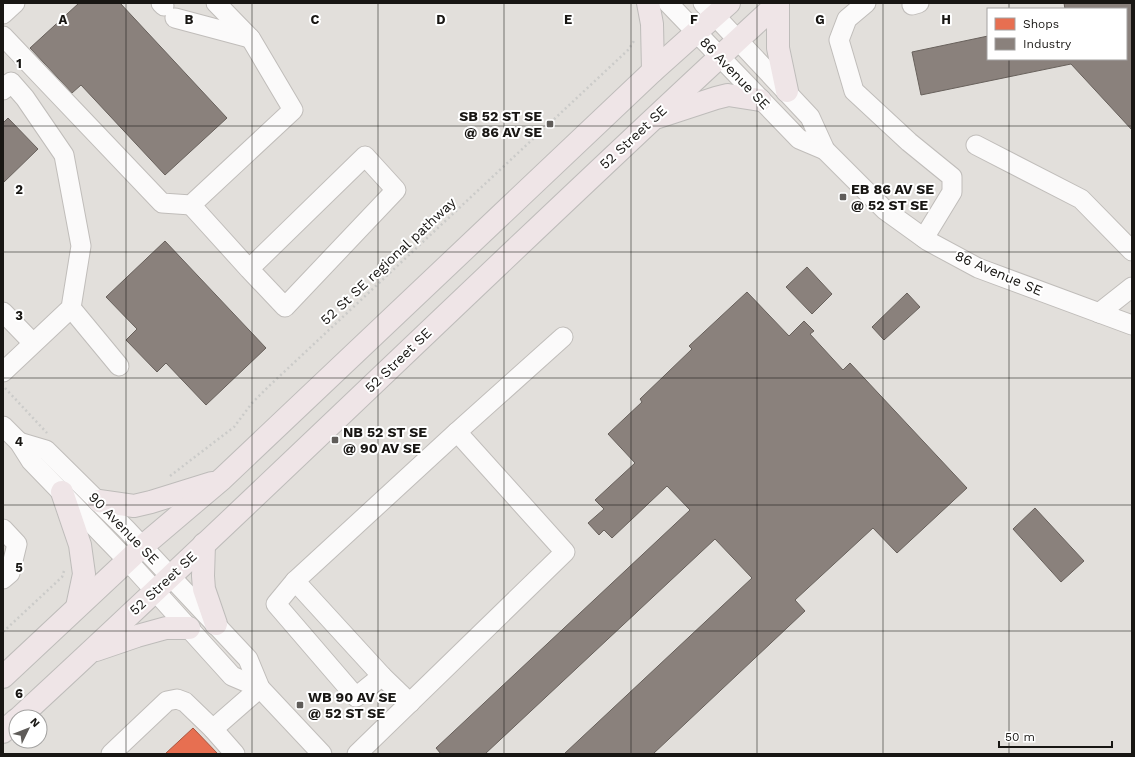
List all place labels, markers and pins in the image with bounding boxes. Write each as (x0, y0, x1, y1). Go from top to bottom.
place label: SB 52 ST SE @ 86 AV SE (459, 108, 542, 140)
marker: SB 52 ST SE @ 86 AV SE (545, 119, 555, 129)
place label: EB 86 AV SE @ 52 ST SE (851, 181, 934, 213)
marker: EB 86 AV SE @ 52 ST SE (838, 192, 848, 202)
place label: NB 52 ST SE @ 90 AV SE (343, 424, 427, 456)
marker: NB 52 ST SE @ 90 AV SE (330, 435, 340, 445)
place label: WB 90 AV SE @ 52 ST SE (308, 689, 397, 721)
marker: WB 90 AV SE @ 52 ST SE (295, 700, 305, 710)

